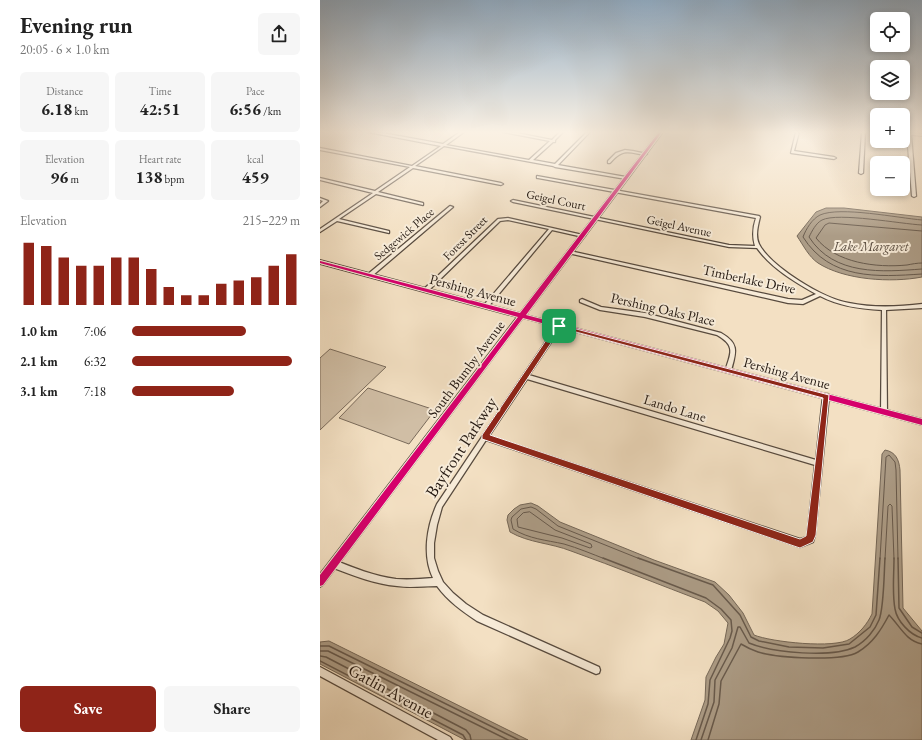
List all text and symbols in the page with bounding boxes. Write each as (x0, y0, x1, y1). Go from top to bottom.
text: Evening run (20, 11, 133, 40)
map controls (870, 12, 910, 196)
button: locate (870, 12, 910, 52)
button: share (258, 13, 300, 55)
text: 20:05 · 6 × 1.0 km (20, 41, 110, 58)
button: layers (870, 60, 910, 100)
text: Distance (46, 84, 83, 98)
text: Time (149, 84, 171, 98)
text: Pace (246, 84, 265, 98)
text: 6.18 (41, 98, 72, 120)
text: 42:51 (140, 98, 180, 120)
text: 6:56 (229, 98, 261, 120)
text: km (72, 104, 88, 118)
text: /km (261, 104, 281, 118)
button: + (870, 108, 910, 148)
text: Elevation (45, 152, 84, 166)
text: Heart rate (139, 152, 181, 166)
text: kcal (247, 152, 264, 166)
button: − (870, 156, 910, 196)
text: 96 (50, 166, 68, 188)
text: 138 (135, 166, 162, 188)
text: 459 (242, 166, 269, 188)
text: m (68, 172, 79, 186)
text: bpm (162, 172, 185, 186)
street label: Geigel Court (525, 186, 587, 214)
street label: Sedgewick Place (371, 204, 438, 264)
street label: Geigel Avenue (645, 211, 713, 241)
text: Elevation (20, 212, 67, 229)
text: 215–229 m (243, 212, 300, 229)
street label: Forest Street (439, 212, 491, 264)
water label: Lake Margaret (833, 238, 910, 255)
street label: Timberlake Drive (701, 260, 798, 298)
street label: Pershing Avenue (428, 270, 519, 310)
street label: Pershing Oaks Place (609, 288, 717, 330)
pin (542, 309, 576, 343)
icon: arrive (548, 315, 570, 337)
street label: South Bumby Avenue (423, 316, 509, 421)
text: 1.0 km (20, 323, 58, 340)
text: 7:06 (84, 323, 106, 340)
text: 2.1 km (20, 353, 58, 370)
text: 6:32 (84, 353, 106, 370)
street label: Pershing Avenue (742, 353, 833, 393)
text: 3.1 km (20, 383, 58, 400)
text: 7:18 (84, 383, 106, 400)
street label: Lando Lane (641, 390, 709, 426)
street label: Bayfront Parkway (420, 392, 502, 501)
street label: Gatlin Avenue (345, 659, 438, 724)
button: Save (20, 686, 156, 732)
button: Share (164, 686, 300, 732)

